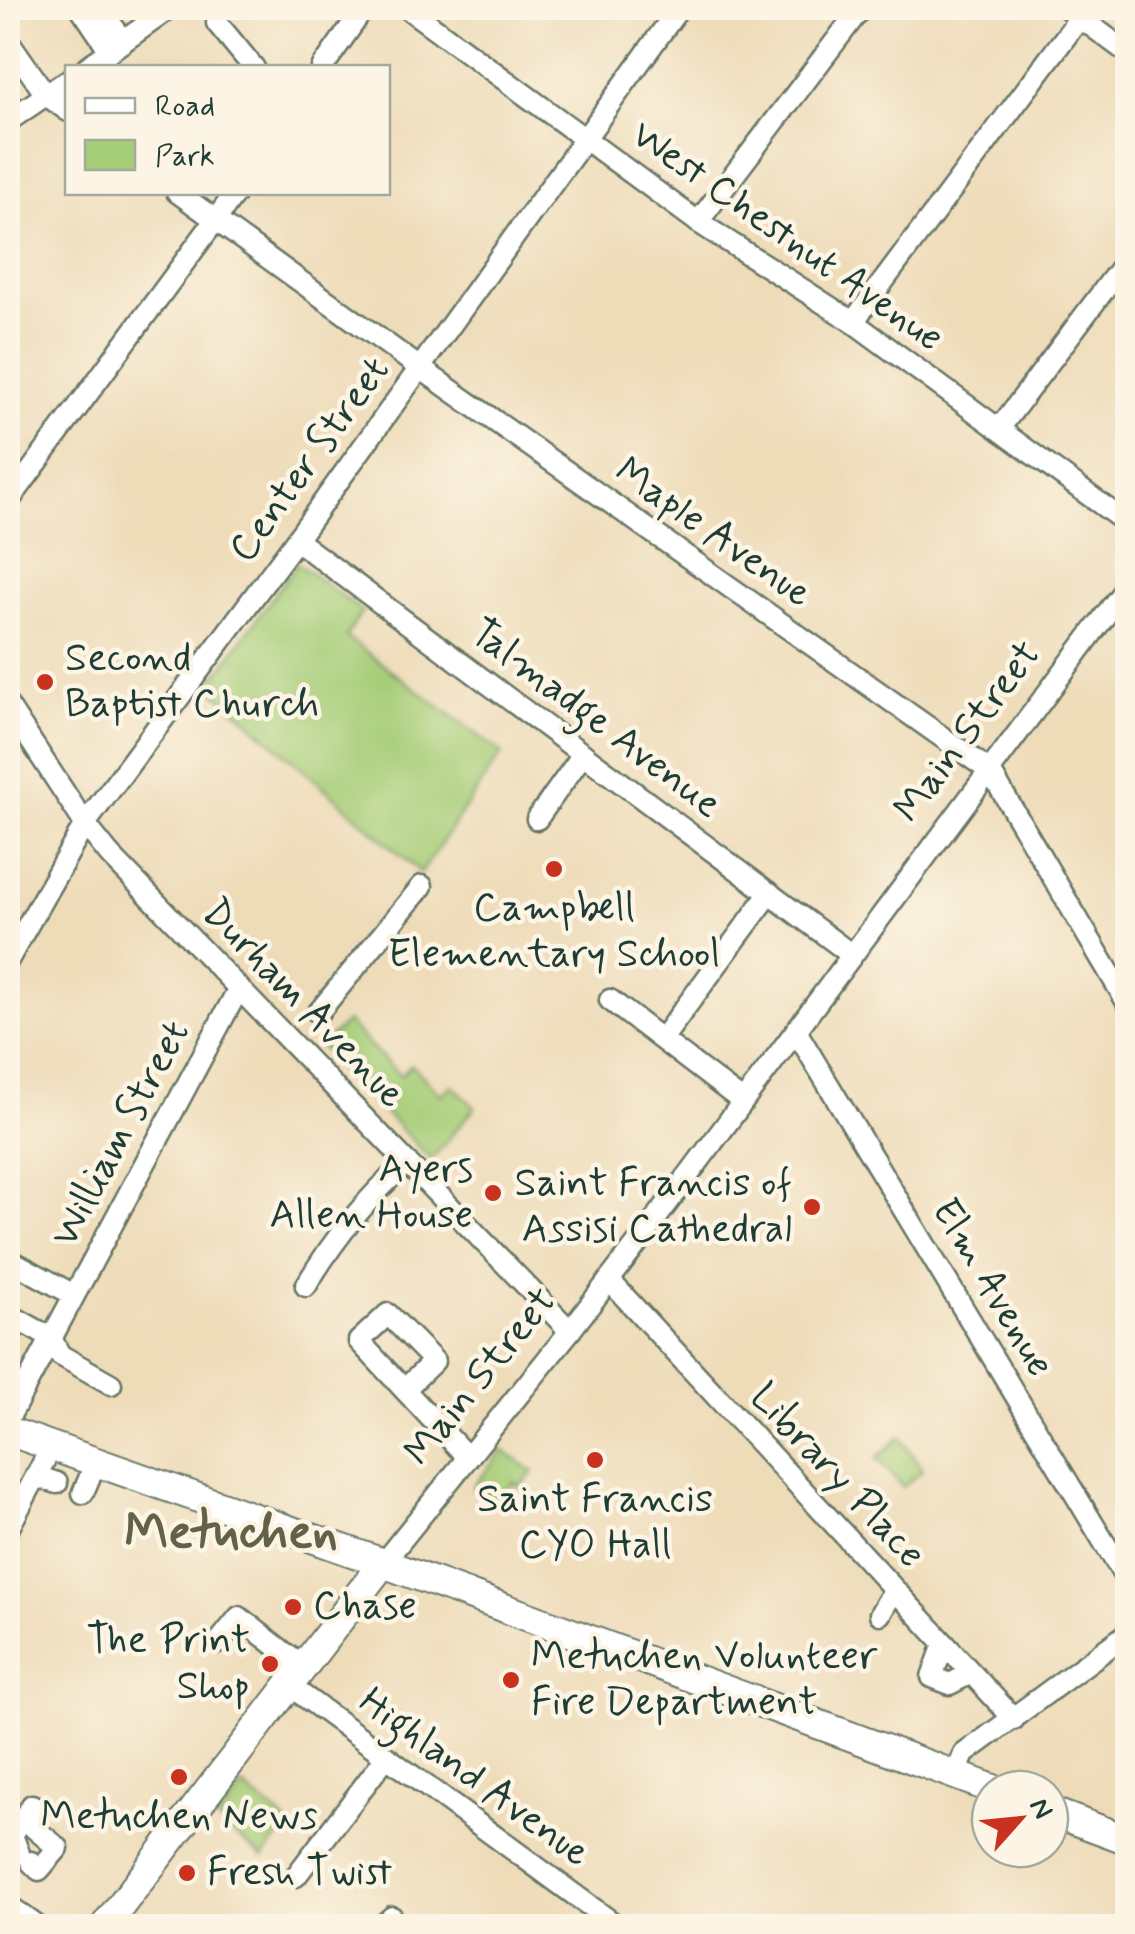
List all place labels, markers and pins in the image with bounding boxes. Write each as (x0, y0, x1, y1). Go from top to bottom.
place label: Second Baptist Church (65, 633, 319, 731)
marker: Second Baptist Church (34, 671, 56, 693)
marker: Campbell Elementary School (543, 858, 565, 880)
place label: Campbell Elementary School (388, 883, 720, 981)
place label: Ayers Allen House (270, 1144, 473, 1242)
place label: Saint Francis of Assisi Cathedral (514, 1158, 792, 1256)
marker: Ayers Allen House (482, 1182, 504, 1204)
marker: Saint Francis of Assisi Cathedral (801, 1196, 823, 1218)
marker: Saint Francis CYO Hall (584, 1449, 606, 1471)
place label: Saint Francis CYO Hall (477, 1474, 713, 1572)
place label: Chase (313, 1581, 417, 1633)
marker: Chase (282, 1596, 304, 1618)
place label: The Print Shop (86, 1615, 250, 1713)
place label: Metuchen Volunteer Fire Department (531, 1631, 878, 1729)
marker: The Print Shop (259, 1653, 281, 1675)
marker: Metuchen Volunteer Fire Department (500, 1669, 522, 1691)
marker: Metuchen News (168, 1766, 190, 1788)
place label: Metuchen News (40, 1791, 318, 1843)
place label: Fresh Twist (207, 1847, 393, 1899)
marker: Fresh Twist (176, 1862, 198, 1884)

